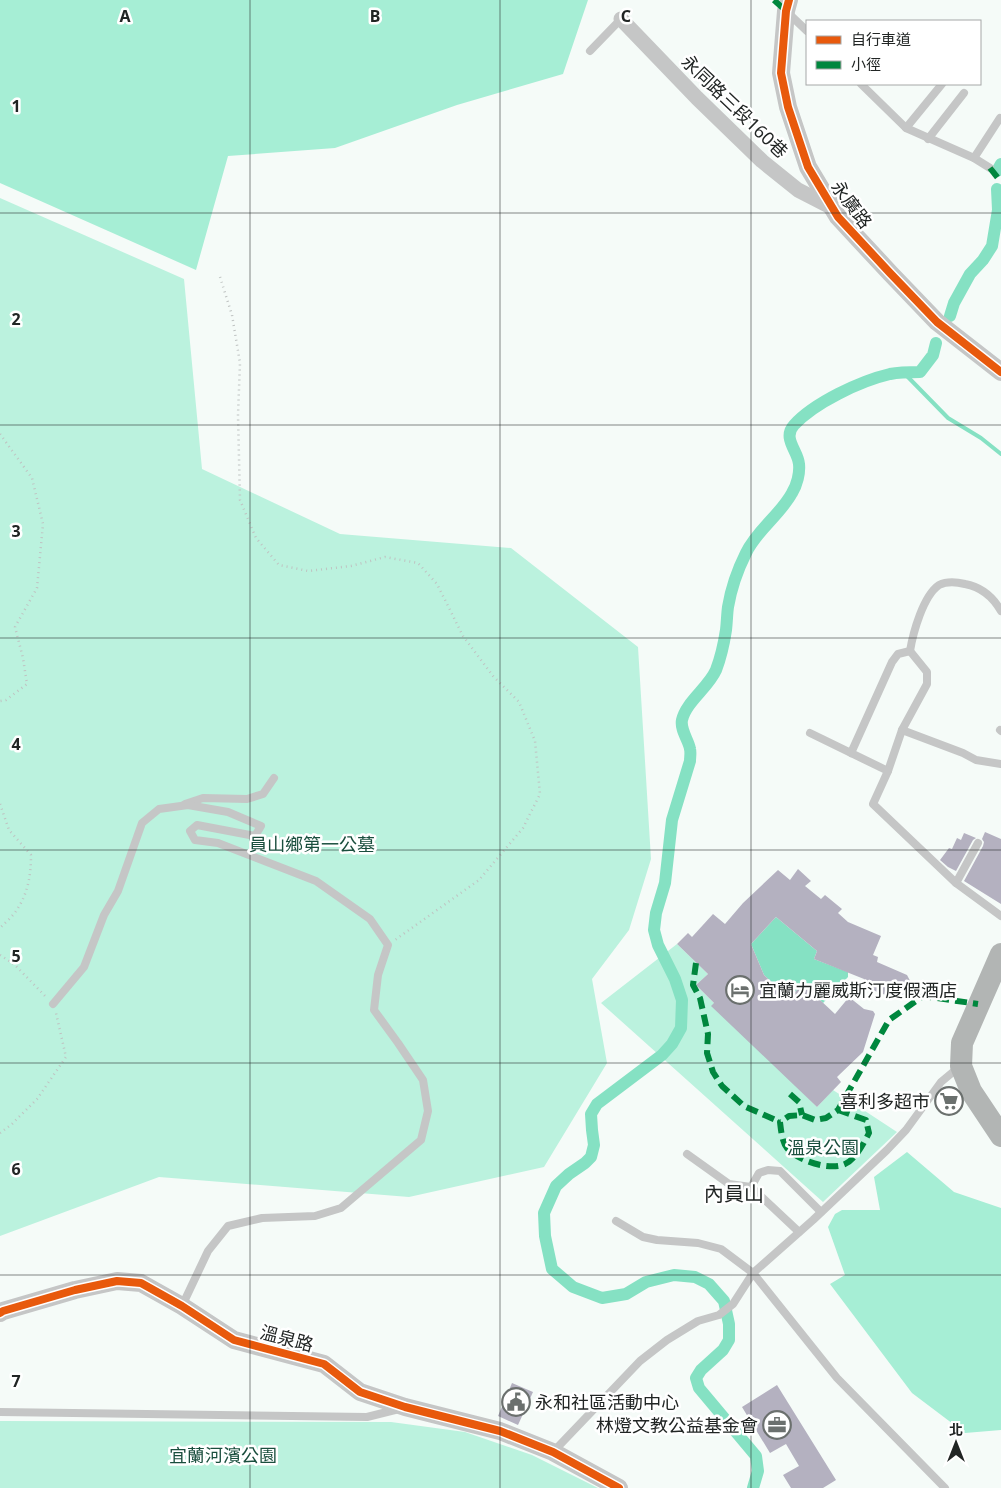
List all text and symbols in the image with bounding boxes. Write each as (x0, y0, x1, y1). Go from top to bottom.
text: A (119, 5, 131, 27)
text: B (370, 5, 380, 27)
text: C (621, 5, 631, 27)
legend (806, 20, 981, 85)
text: 自行車道 (851, 29, 911, 49)
street label: 永同路三段160巷 (677, 49, 793, 163)
text: 小徑 (851, 54, 881, 74)
text: 1 (11, 95, 21, 117)
street label: 永廣路 (826, 175, 878, 233)
text: 2 (11, 308, 21, 330)
text: 3 (11, 520, 21, 542)
text: 4 (11, 733, 21, 755)
park label: 員山鄉第一公墓 (249, 832, 375, 856)
text: 5 (11, 945, 21, 967)
hotel icon: 宜蘭力麗威斯汀度假酒店 (725, 975, 755, 1005)
place label: 宜蘭力麗威斯汀度假酒店 (759, 978, 957, 1002)
supermarket icon: 喜利多超市 (934, 1086, 964, 1116)
place label: 喜利多超市 (840, 1089, 930, 1113)
park label: 溫泉公園 (787, 1135, 859, 1159)
text: 6 (11, 1158, 21, 1180)
district label: 內員山 (704, 1180, 764, 1207)
street label: 溫泉路 (258, 1319, 316, 1357)
text: 7 (11, 1370, 21, 1392)
public building icon: 永和社區活動中心 (501, 1387, 531, 1417)
place label: 永和社區活動中心 (535, 1390, 679, 1414)
office icon: 林燈文教公益基金會 (762, 1410, 792, 1440)
place label: 林燈文教公益基金會 (596, 1413, 758, 1437)
north arrow (931, 1418, 981, 1468)
text: 北 (949, 1420, 963, 1439)
park label: 宜蘭河濱公園 (169, 1443, 277, 1467)

